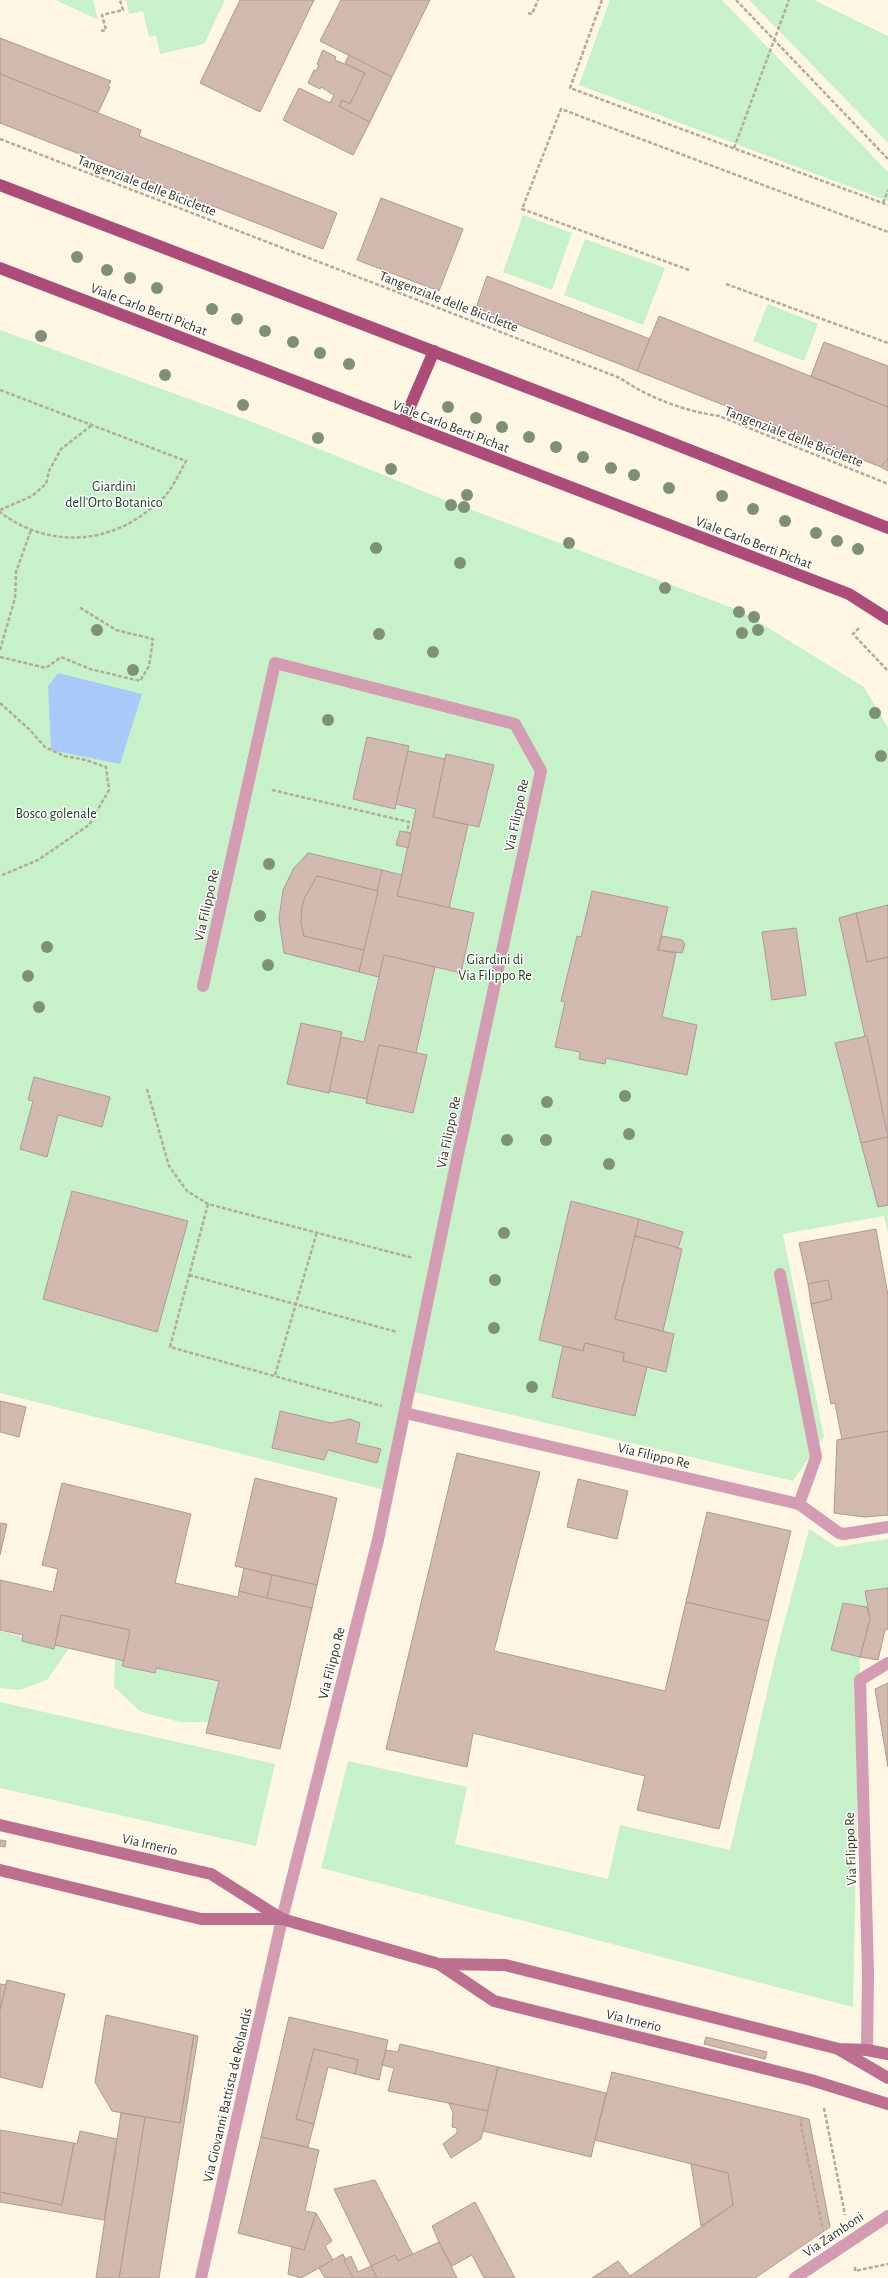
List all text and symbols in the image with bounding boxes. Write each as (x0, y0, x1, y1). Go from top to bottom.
street label: Tangenziale delle Biciclette (75, 153, 218, 219)
street label: Tangenziale delle Biciclette (377, 269, 520, 335)
street label: Viale Carlo Berti Pichat (88, 281, 209, 339)
street label: Viale Carlo Berti Pichat (390, 398, 511, 456)
street label: Tangenziale delle Biciclette (722, 404, 865, 470)
park label: Giardini dell'Orto Botanico (65, 480, 163, 510)
street label: Viale Carlo Berti Pichat (693, 514, 814, 572)
street label: Via Filippo Re (502, 778, 531, 853)
park label: Bosco golenale (15, 807, 97, 821)
street label: Via Filippo Re (192, 868, 222, 943)
park label: Giardini di Via Filippo Re (458, 953, 532, 983)
street label: Via Filippo Re (434, 1095, 463, 1170)
street label: Via Filippo Re (616, 1441, 691, 1471)
street label: Via Filippo Re (316, 1626, 348, 1701)
street label: Via Filippo Re (843, 1812, 859, 1886)
street label: Via Irnerio (121, 1832, 179, 1858)
street label: Via Giovanni Battista de Rolandis (201, 2007, 255, 2184)
street label: Via Irnerio (605, 2007, 663, 2035)
street label: Via Zamboni (801, 2210, 866, 2260)

